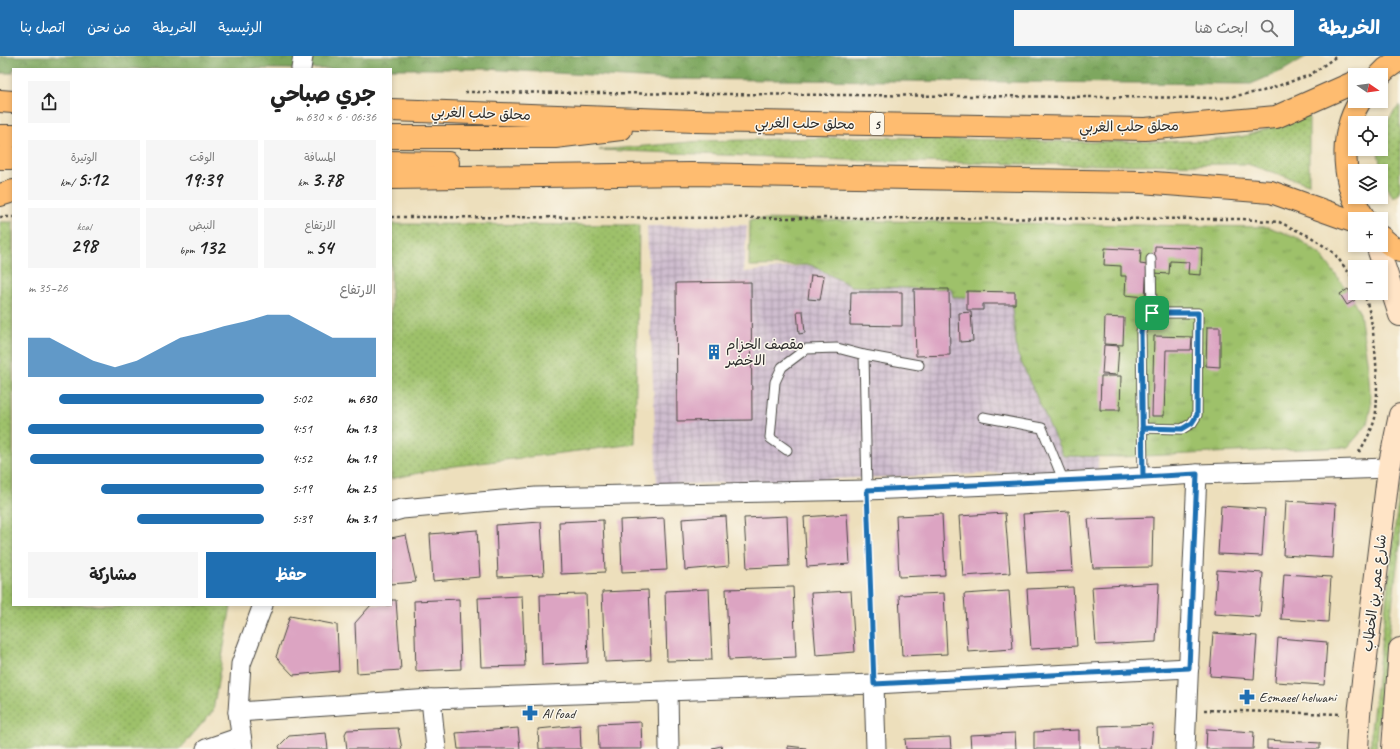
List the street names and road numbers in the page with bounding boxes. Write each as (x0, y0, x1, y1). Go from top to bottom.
street label: محلق حلب الغربي (431, 103, 531, 128)
road number: 5 (870, 113, 884, 135)
street label: محلق حلب الغربي (755, 114, 855, 137)
street label: محلق حلب الغربي (1079, 117, 1179, 140)
street label: شارع عمر بن الخطاب (1359, 533, 1391, 653)

